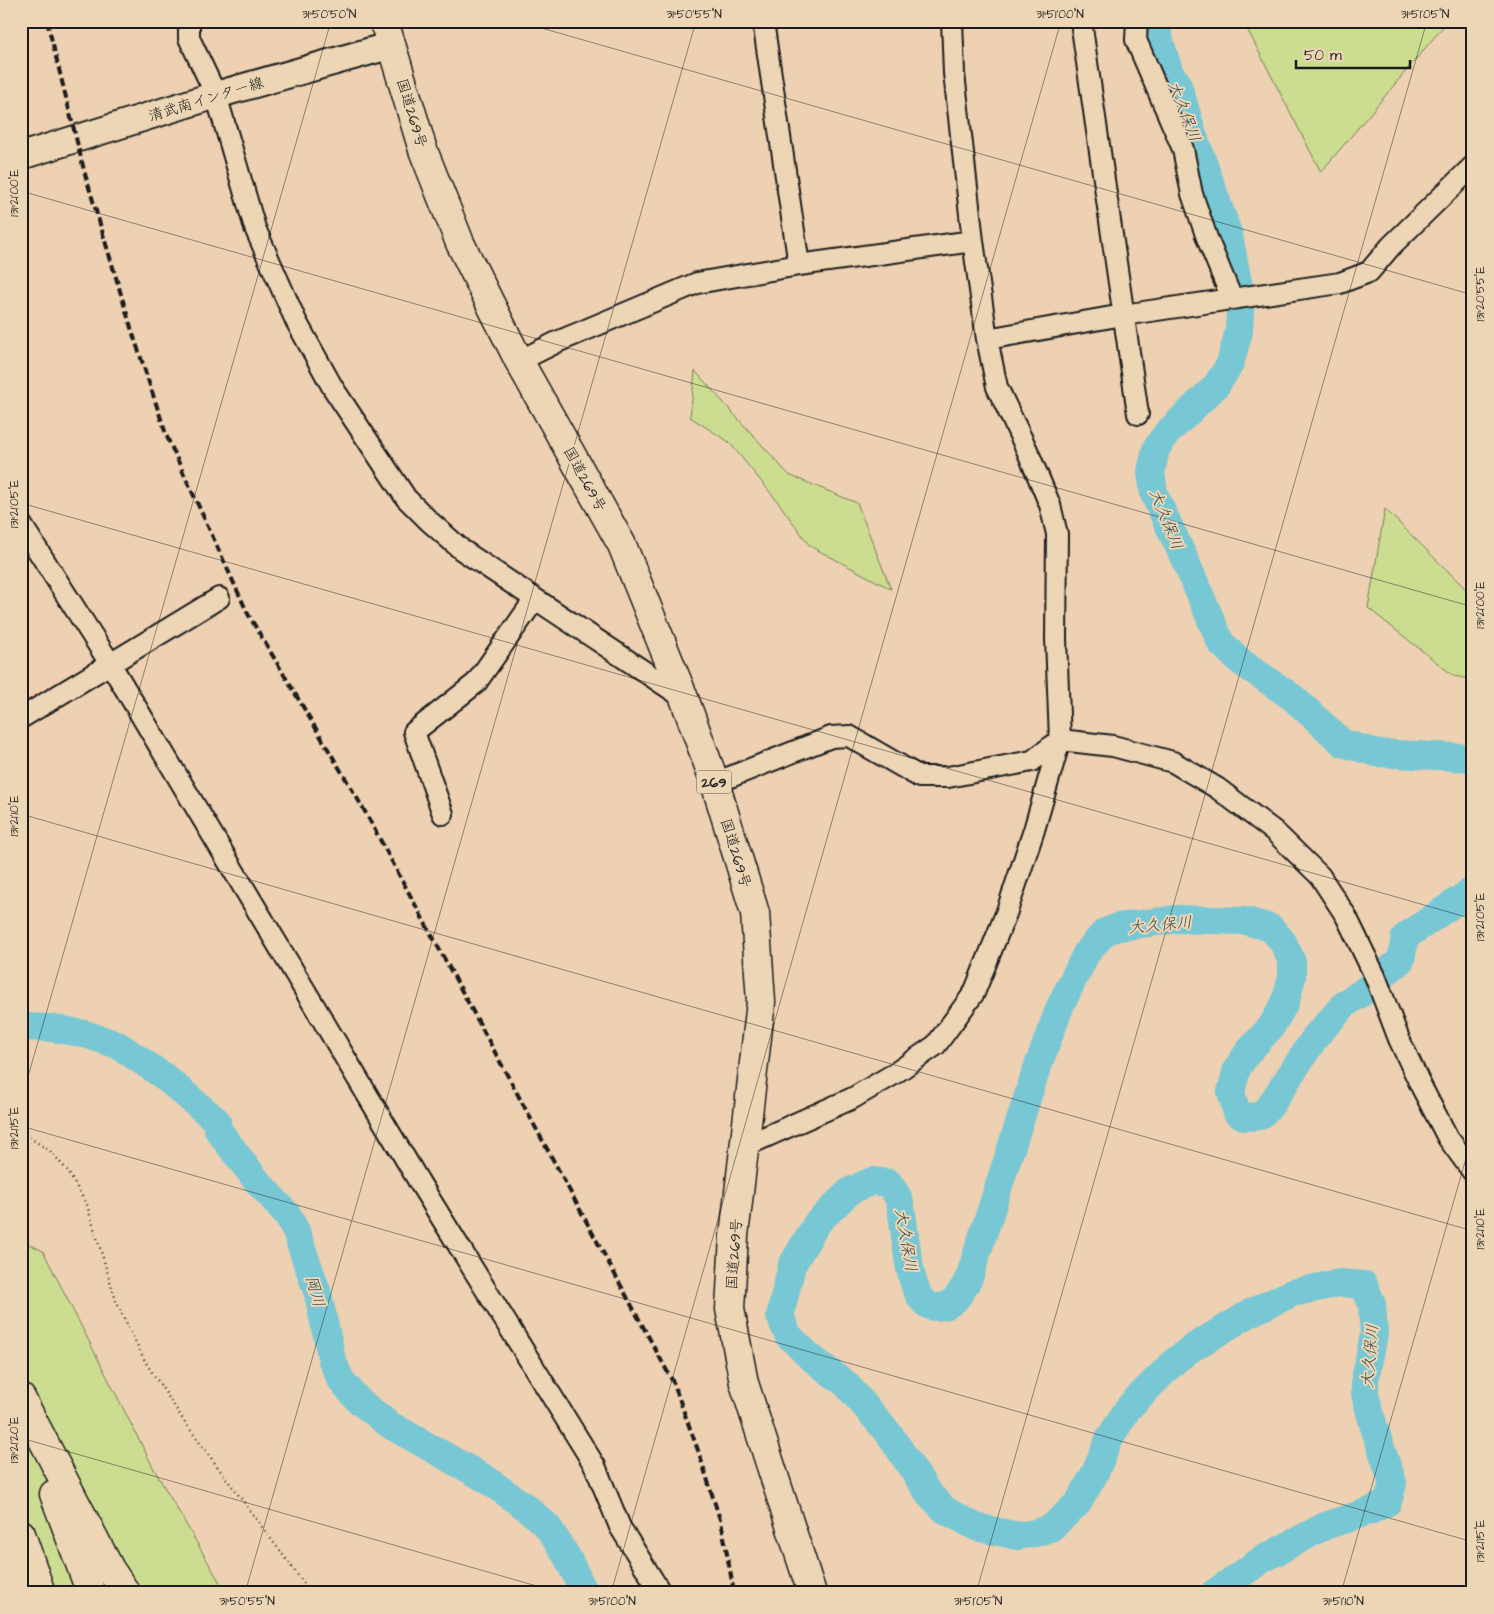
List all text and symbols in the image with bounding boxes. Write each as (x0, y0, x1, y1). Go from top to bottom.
text: 31°50'50"N (302, 6, 357, 23)
text: 31°50'55"N (666, 6, 722, 23)
text: 31°51'00"N (1036, 6, 1084, 23)
text: 31°51'05"N (1401, 6, 1450, 23)
scale bar (1296, 38, 1410, 70)
text: 50 m (1304, 45, 1342, 66)
street label: 清武南インター線 (146, 72, 266, 127)
street label: 国道269号 (391, 76, 432, 150)
water label: 大久保川 (1162, 78, 1206, 145)
text: 131°21'00"E (6, 169, 23, 217)
text: 131°20'55"E (1472, 266, 1489, 322)
street label: 国道269号 (558, 443, 611, 516)
text: 131°21'05"E (6, 480, 23, 528)
water label: 大久保川 (1144, 486, 1188, 553)
text: 131°21'00"E (1472, 581, 1489, 629)
road number: 269 (696, 770, 732, 794)
text: 131°21'10"E (6, 795, 23, 837)
street label: 国道269号 (715, 816, 756, 890)
text: 131°21'05"E (1472, 893, 1489, 941)
water label: 大久保川 (1127, 911, 1193, 939)
text: 131°21'15"E (6, 1107, 23, 1149)
water label: 大久保川 (890, 1207, 922, 1274)
text: 131°21'10"E (1472, 1208, 1489, 1250)
street label: 国道269号 (722, 1218, 747, 1290)
water label: 岡川 (300, 1273, 330, 1310)
water label: 大久保川 (1356, 1323, 1384, 1389)
text: 131°21'20"E (6, 1417, 23, 1463)
text: 131°21'15"E (1472, 1520, 1489, 1562)
text: 31°50'55"N (219, 1593, 275, 1610)
text: 31°51'00"N (588, 1593, 636, 1610)
text: 31°51'05"N (954, 1593, 1003, 1610)
text: 31°51'10"N (1322, 1593, 1364, 1610)

